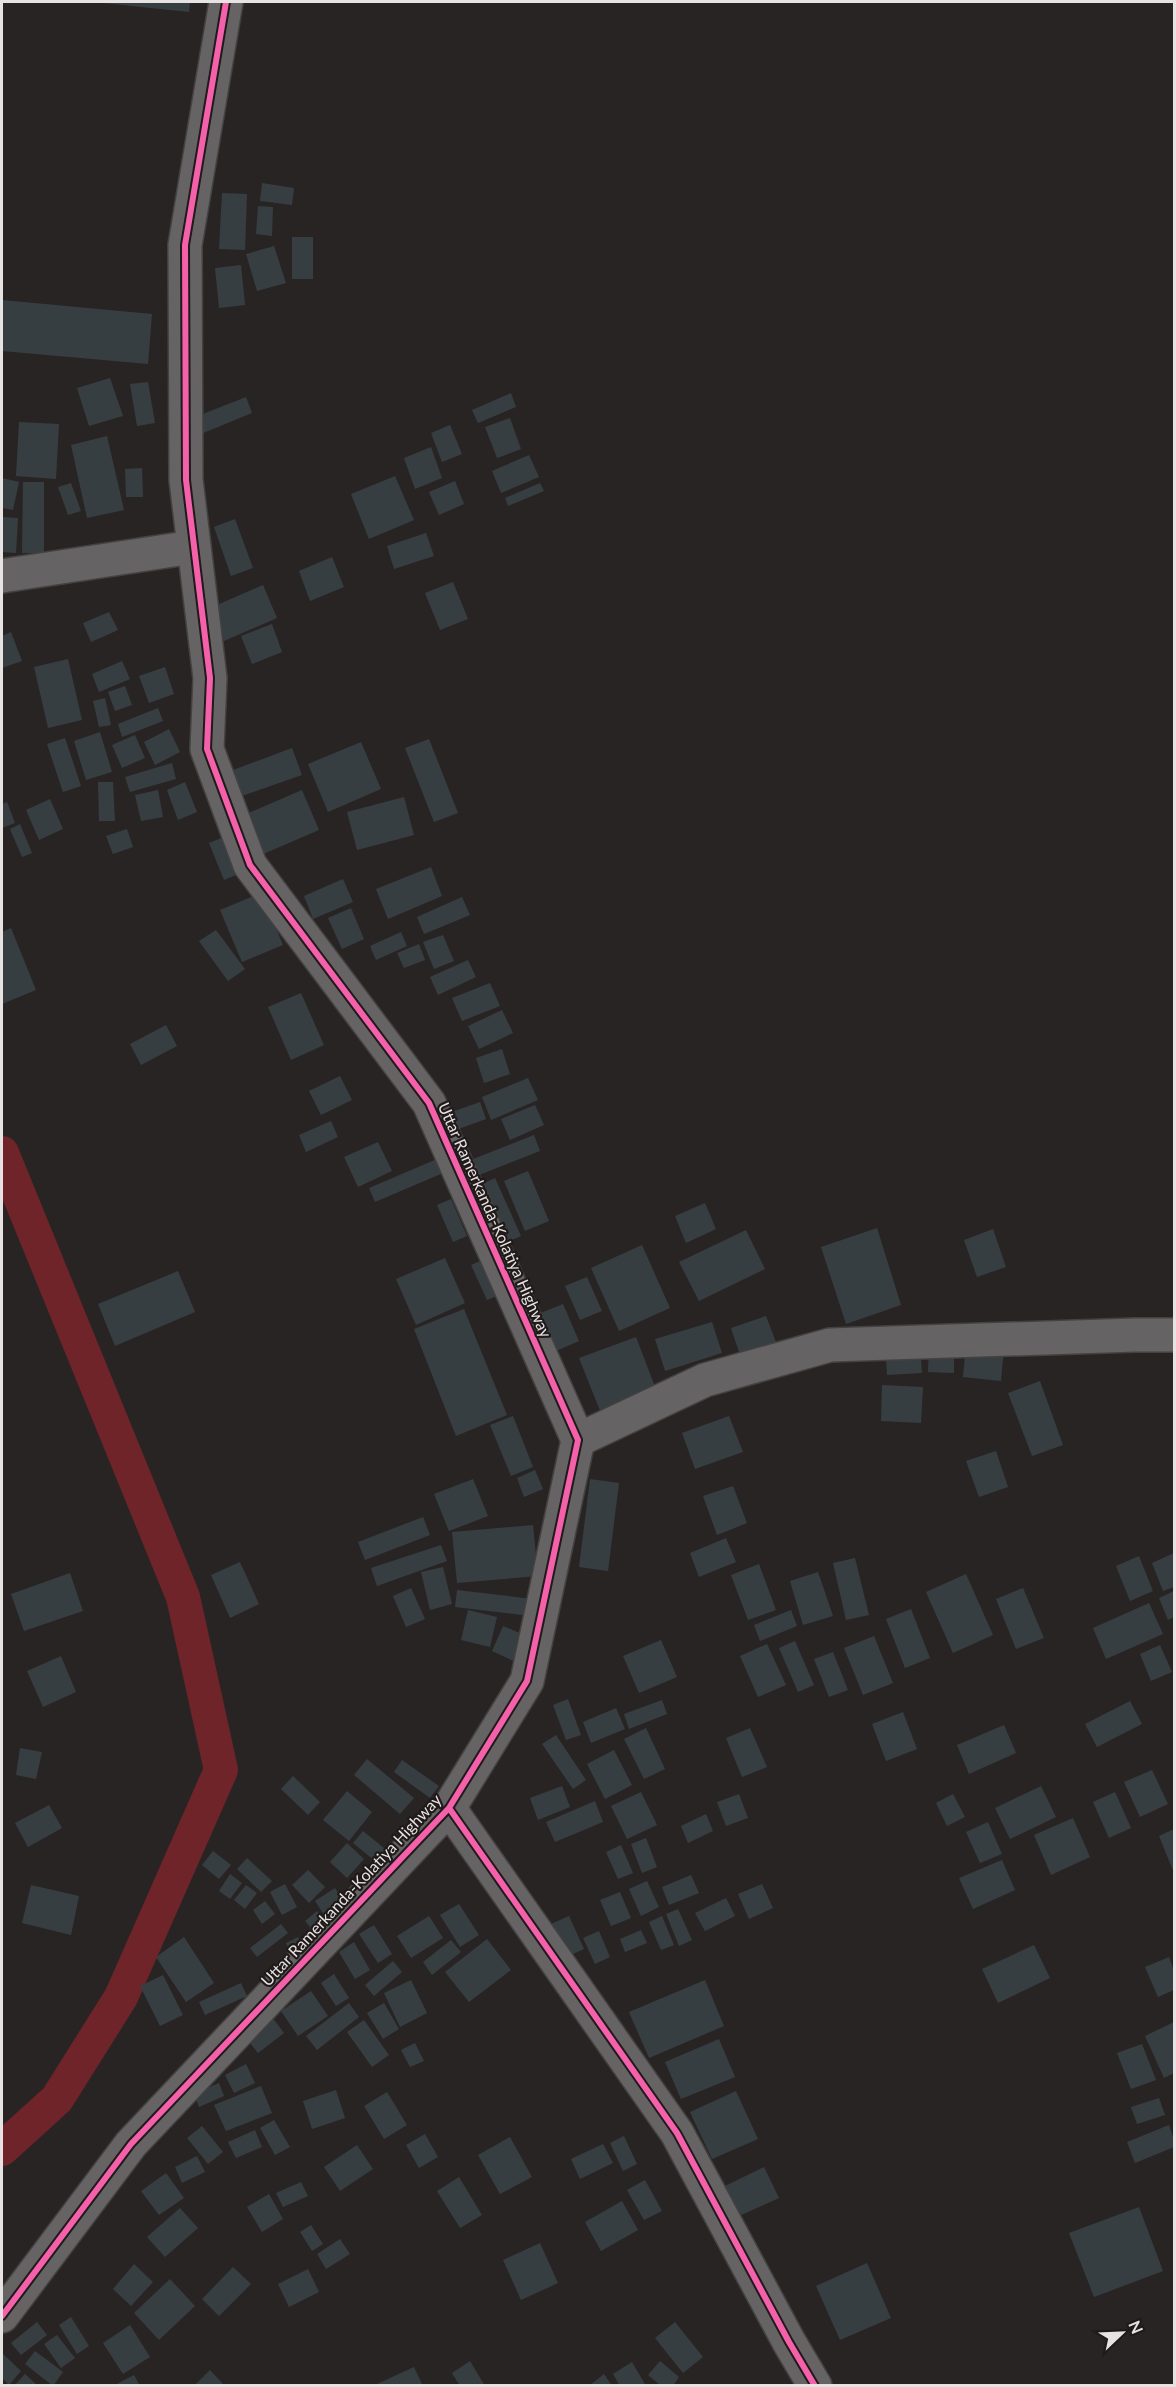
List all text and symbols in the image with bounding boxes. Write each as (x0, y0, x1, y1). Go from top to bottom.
street label: Uttar Ramerkanda-Kolatiya Highway (435, 1099, 556, 1341)
street label: Uttar Ramerkanda-Kolatiya Highway (257, 1789, 445, 1990)
north arrow (1092, 2303, 1152, 2363)
text: N (1125, 2318, 1147, 2336)

